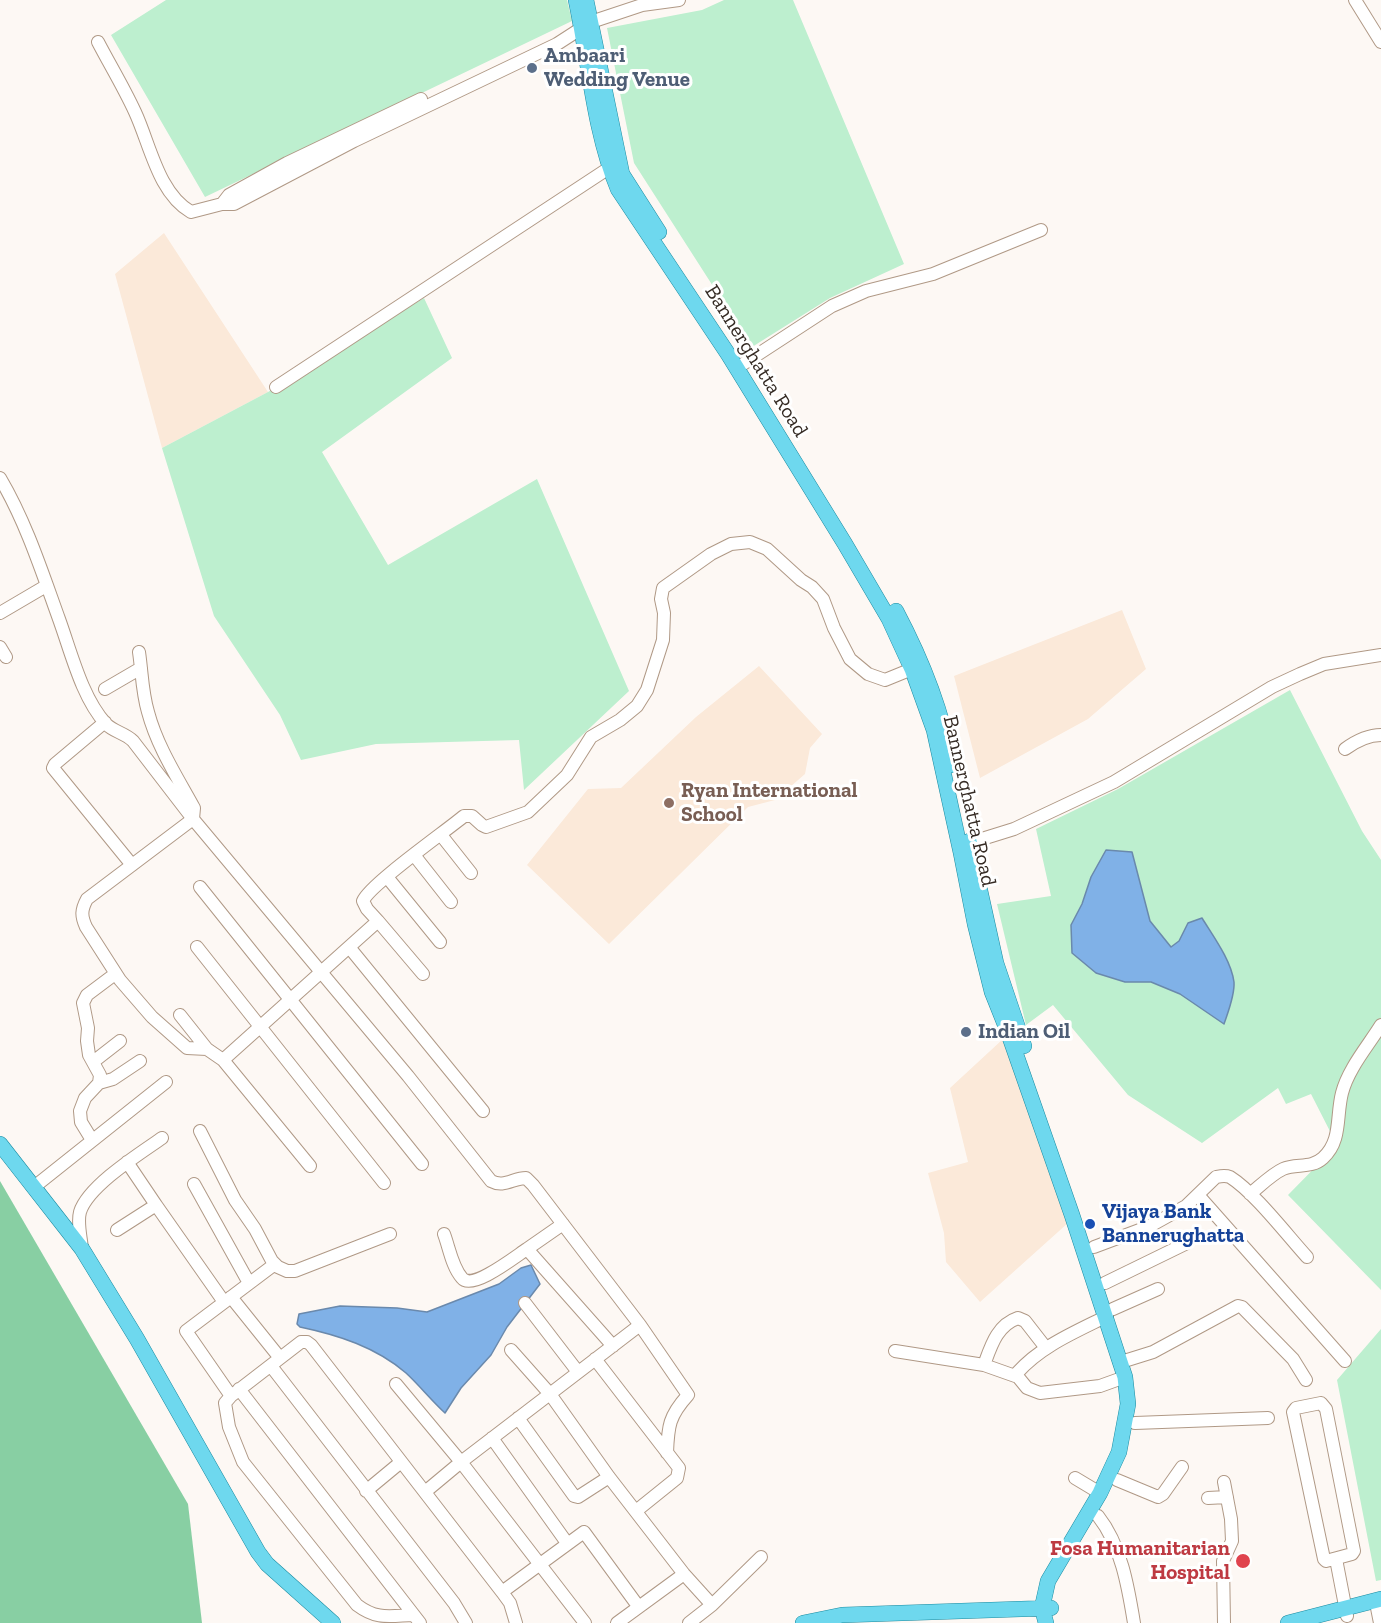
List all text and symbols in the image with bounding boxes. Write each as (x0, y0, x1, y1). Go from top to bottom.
place label: Ambaari Wedding Venue (544, 43, 690, 93)
marker: Ambaari Wedding Venue (525, 61, 539, 75)
street label: Bannerghatta Road (699, 280, 813, 442)
street label: Bannerghatta Road (937, 713, 1001, 889)
place label: Ryan International School (681, 778, 858, 828)
marker: Ryan International School (662, 796, 676, 810)
place label: Indian Oil (978, 1019, 1070, 1045)
marker: Indian Oil (959, 1025, 973, 1039)
place label: Vijaya Bank Bannerughatta (1102, 1199, 1244, 1249)
marker: Vijaya Bank Bannerughatta (1083, 1217, 1097, 1231)
place label: Fosa Humanitarian Hospital (1050, 1536, 1230, 1586)
marker: Fosa Humanitarian Hospital (1234, 1552, 1252, 1570)

